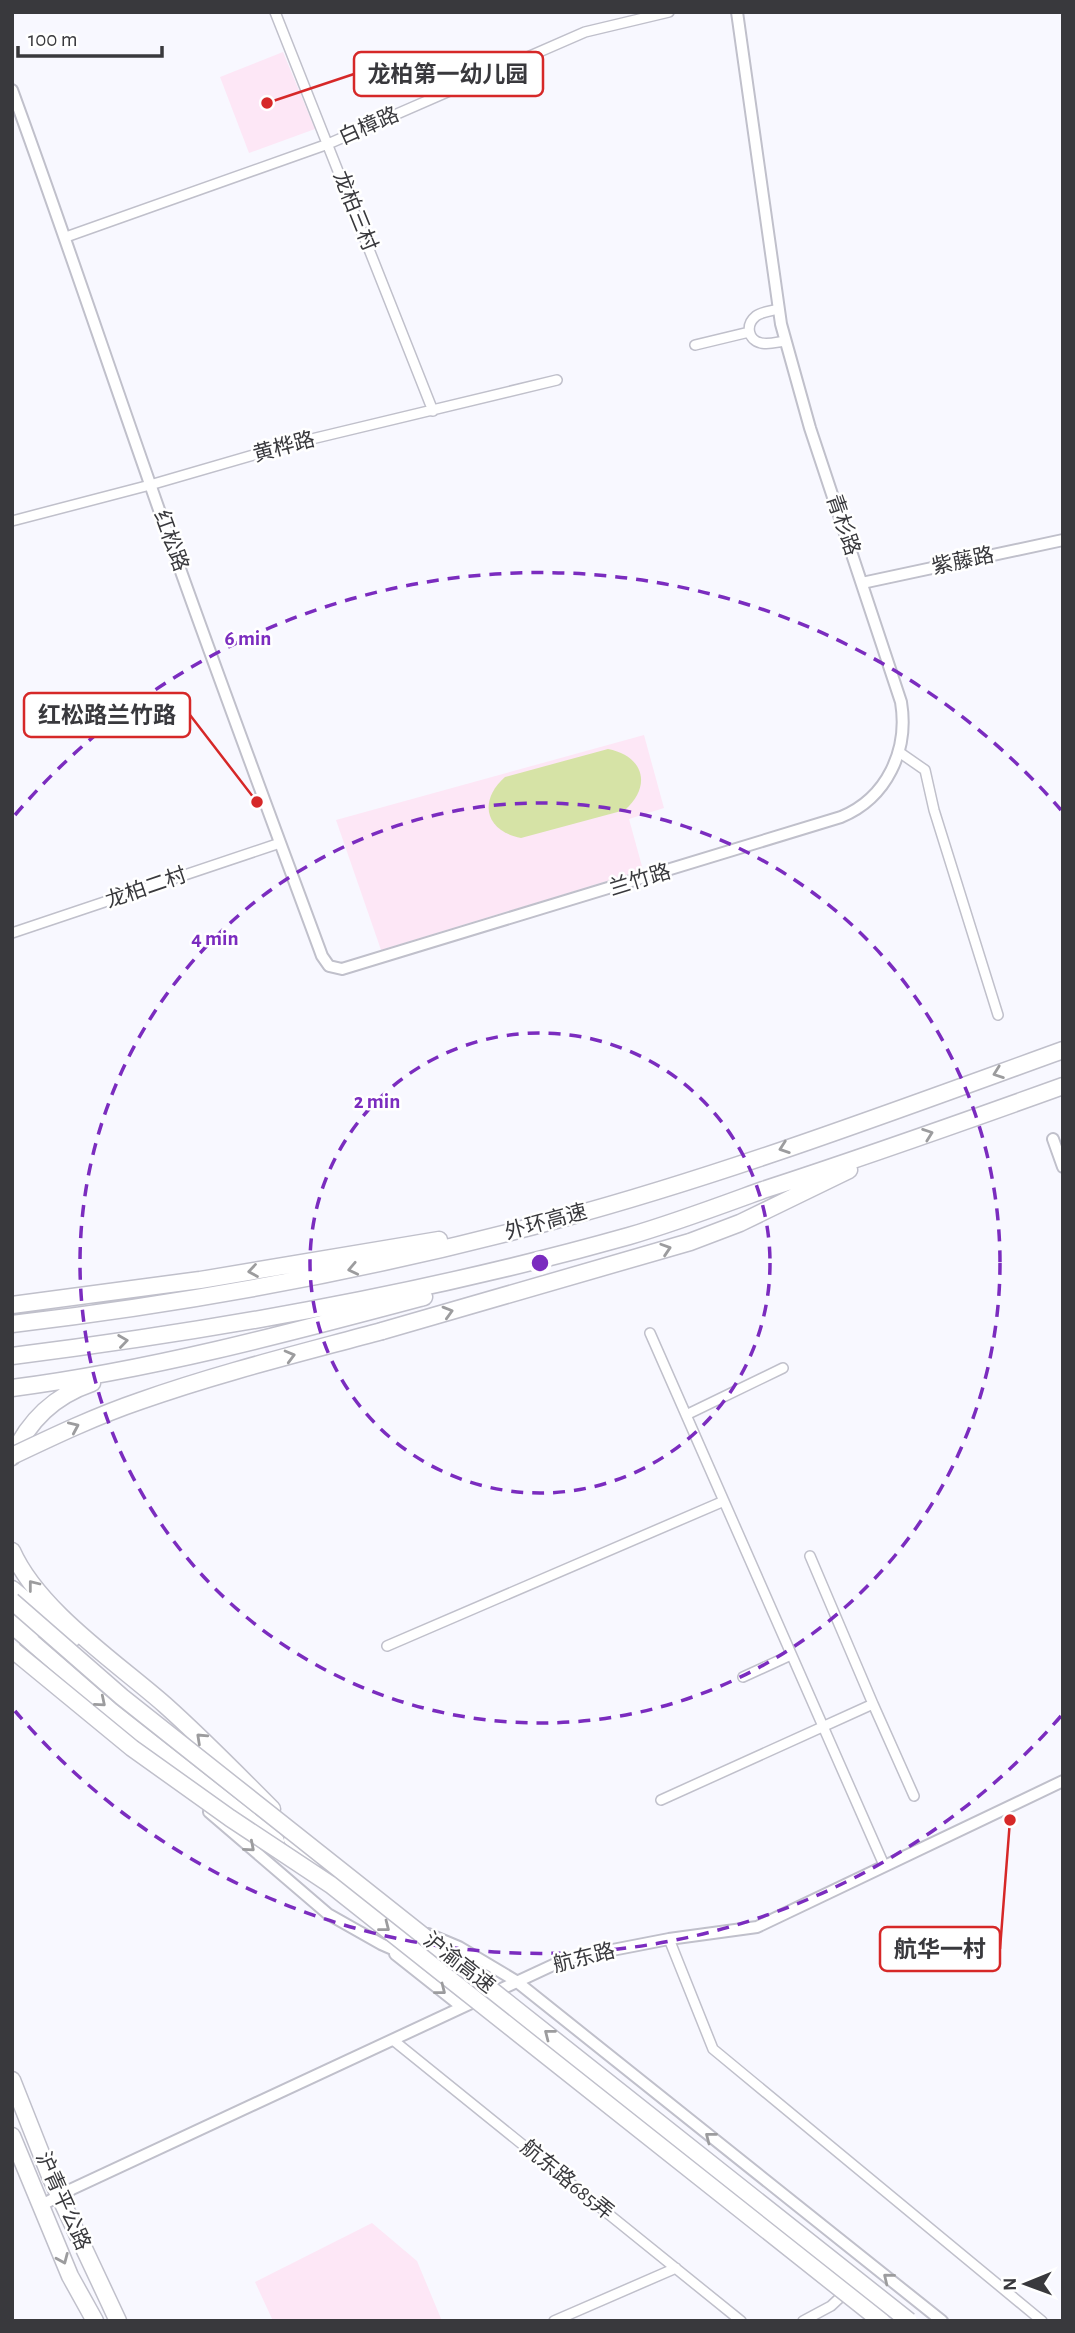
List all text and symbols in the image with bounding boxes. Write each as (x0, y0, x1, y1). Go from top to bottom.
scale bar (18, 14, 161, 58)
text: 100 m (28, 29, 78, 50)
callout: 龙柏第一幼儿园 (354, 52, 543, 96)
text: 龙柏第一幼儿园 (368, 62, 529, 87)
street label: 白樟路 (336, 103, 402, 148)
street label: 龙柏三村 (330, 168, 381, 254)
street label: 黄桦路 (251, 428, 317, 465)
street label: 青杉路 (823, 491, 864, 558)
street label: 红松路 (150, 507, 193, 574)
street label: 紫藤路 (930, 543, 996, 578)
text: 6 min (225, 628, 271, 649)
callout: 红松路兰竹路 (24, 693, 190, 737)
text: 红松路兰竹路 (38, 703, 176, 728)
street label: 兰竹路 (607, 860, 673, 899)
street label: 龙柏二村 (103, 863, 189, 912)
text: 4 min (191, 928, 239, 949)
one-way arrow (993, 1065, 1005, 1079)
text: 2 min (354, 1091, 400, 1112)
one-way arrow (921, 1129, 933, 1143)
one-way arrow (778, 1140, 790, 1154)
street label: 外环高速 (502, 1200, 589, 1243)
one-way arrow (660, 1243, 672, 1257)
centre of rings (528, 1251, 552, 1275)
one-way arrow (347, 1260, 359, 1275)
one-way arrow (248, 1263, 259, 1278)
one-way arrow (442, 1306, 454, 1321)
one-way arrow (117, 1334, 129, 1349)
one-way arrow (284, 1350, 296, 1365)
one-way arrow (67, 1421, 79, 1435)
one-way arrow (28, 1581, 41, 1593)
one-way arrow (92, 1694, 105, 1706)
one-way arrow (196, 1734, 209, 1747)
one-way arrow (242, 1839, 255, 1851)
one-way arrow (377, 1919, 389, 1932)
callout: 航华一村 (880, 1927, 1000, 1971)
street label: 沪渝高速 (419, 1928, 499, 1997)
text: 航华一村 (894, 1937, 986, 1962)
street label: 航东路 (551, 1939, 617, 1976)
one-way arrow (434, 1982, 446, 1995)
one-way arrow (544, 2030, 556, 2043)
one-way arrow (706, 2132, 718, 2145)
street label: 航东路685弄 (517, 2136, 618, 2224)
street label: 沪青平公路 (32, 2148, 95, 2253)
north arrow (991, 2249, 1061, 2319)
one-way arrow (55, 2252, 69, 2264)
one-way arrow (884, 2274, 897, 2286)
text: N (1001, 2277, 1020, 2291)

